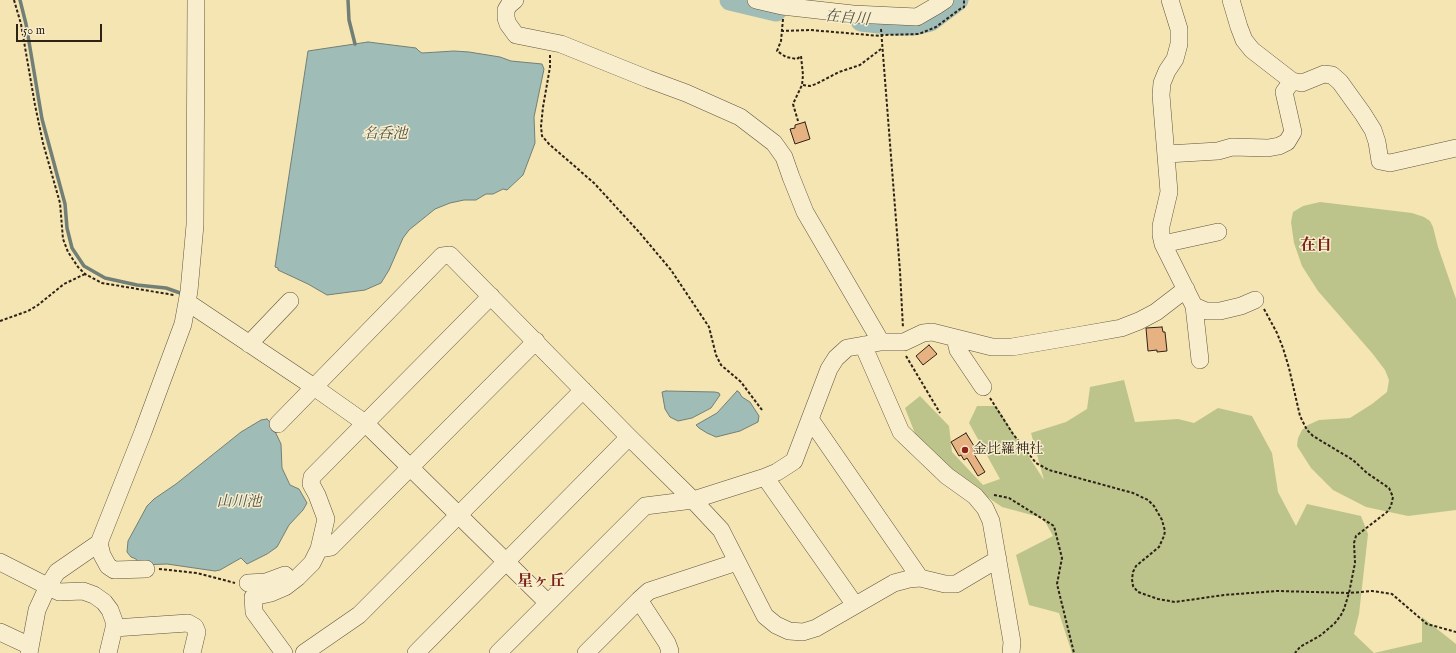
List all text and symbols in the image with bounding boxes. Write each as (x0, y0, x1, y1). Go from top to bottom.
water label: 在自川 (824, 8, 870, 30)
scale bar (18, 16, 104, 42)
text: 50 m (23, 23, 45, 38)
water label: 名呑池 (363, 126, 407, 144)
district label: 在自 (1300, 237, 1332, 257)
place label: 金比羅神社 (973, 442, 1043, 458)
marker: 金比羅神社 (960, 445, 970, 455)
water label: 山川池 (217, 494, 261, 512)
district label: 星ヶ丘 (517, 573, 565, 593)

